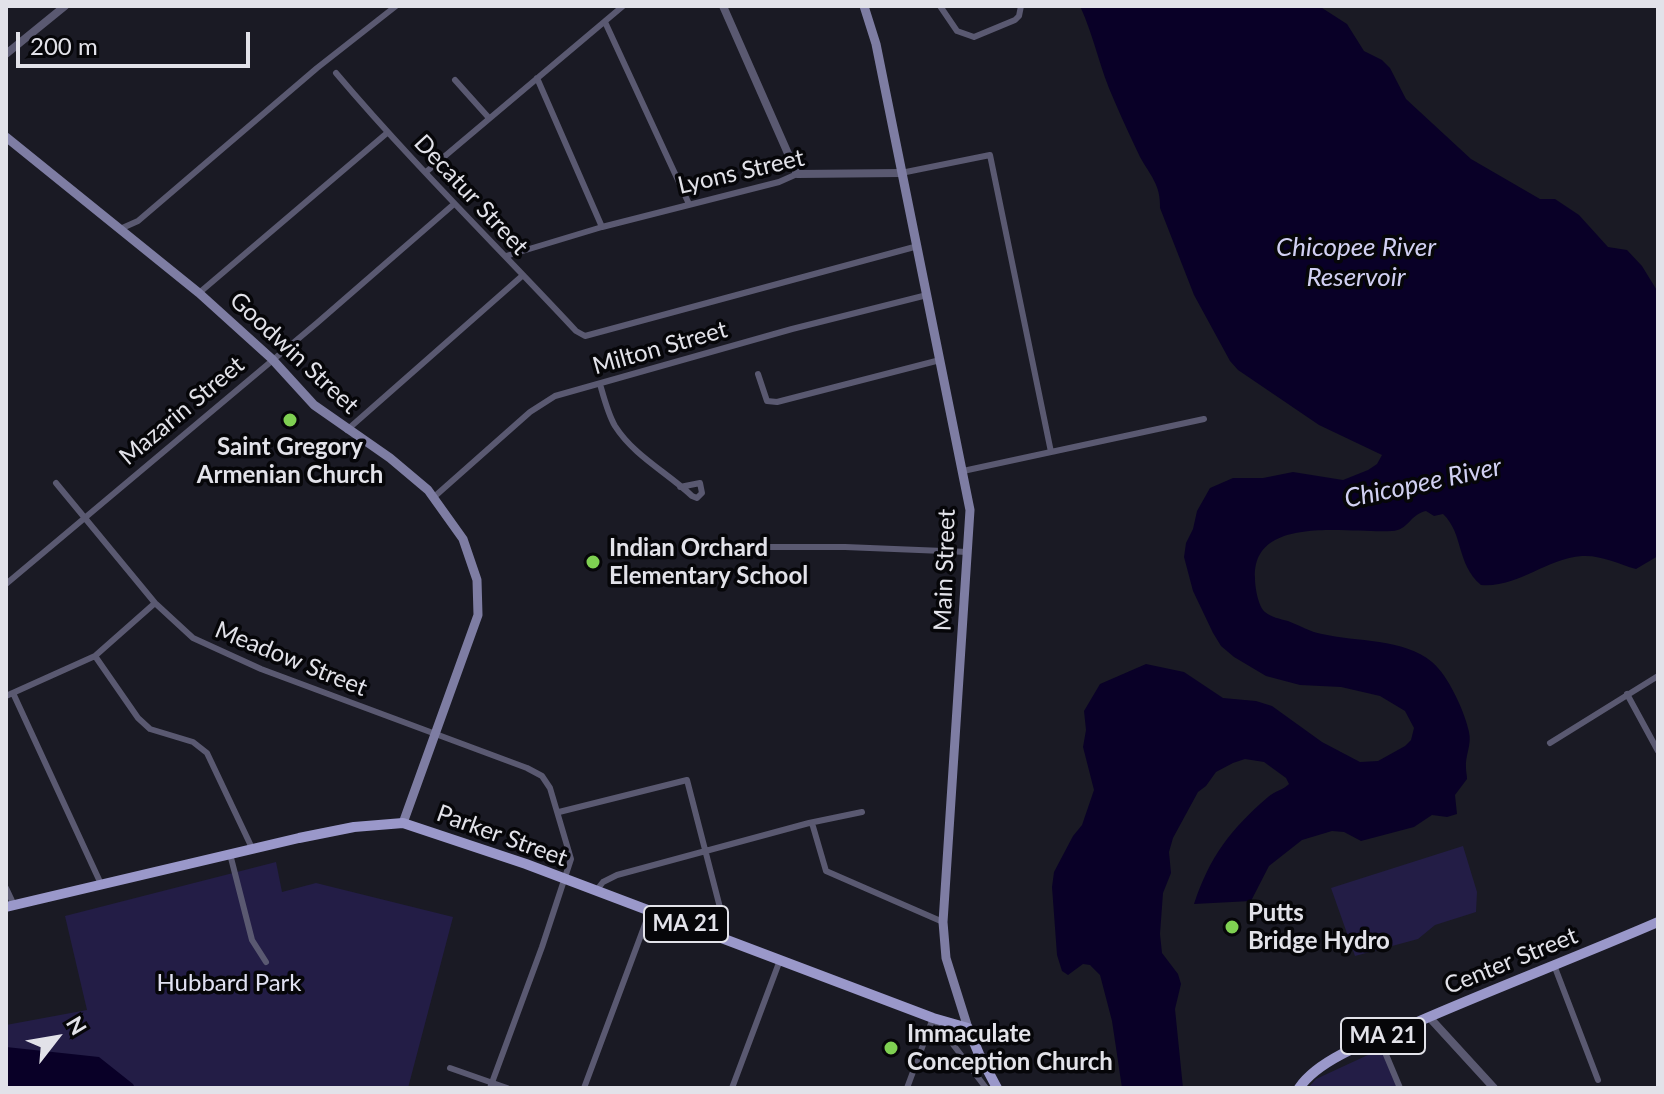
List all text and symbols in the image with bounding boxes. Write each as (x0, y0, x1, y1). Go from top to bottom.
scale bar (20, 16, 254, 66)
text: 200 m (30, 31, 98, 60)
street label: Decatur Street (408, 129, 534, 261)
street label: Lyons Street (675, 143, 807, 201)
water label: Chicopee River Reservoir (1276, 232, 1436, 294)
street label: Goodwin Street (224, 286, 364, 420)
street label: Milton Street (590, 315, 730, 381)
street label: Mazarin Street (114, 351, 250, 471)
marker: Saint Gregory Armenian Church (281, 411, 299, 429)
place label: Saint Gregory Armenian Church (197, 433, 383, 489)
water label: Chicopee River (1341, 451, 1505, 515)
street label: Main Street (928, 508, 962, 632)
place label: Indian Orchard Elementary School (609, 534, 808, 590)
marker: Indian Orchard Elementary School (584, 553, 602, 571)
street label: Meadow Street (211, 615, 371, 703)
street label: Parker Street (433, 799, 571, 873)
place label: Putts Bridge Hydro (1248, 899, 1390, 955)
road number: MA 21 (644, 906, 728, 942)
marker: Putts Bridge Hydro (1223, 918, 1241, 936)
street label: Center Street (1440, 921, 1582, 1001)
park label: Hubbard Park (156, 969, 302, 997)
north arrow (16, 998, 96, 1078)
text: N (61, 1011, 93, 1040)
road number: MA 21 (1341, 1018, 1425, 1054)
place label: Immaculate Conception Church (907, 1020, 1113, 1076)
marker: Immaculate Conception Church (882, 1039, 900, 1057)

